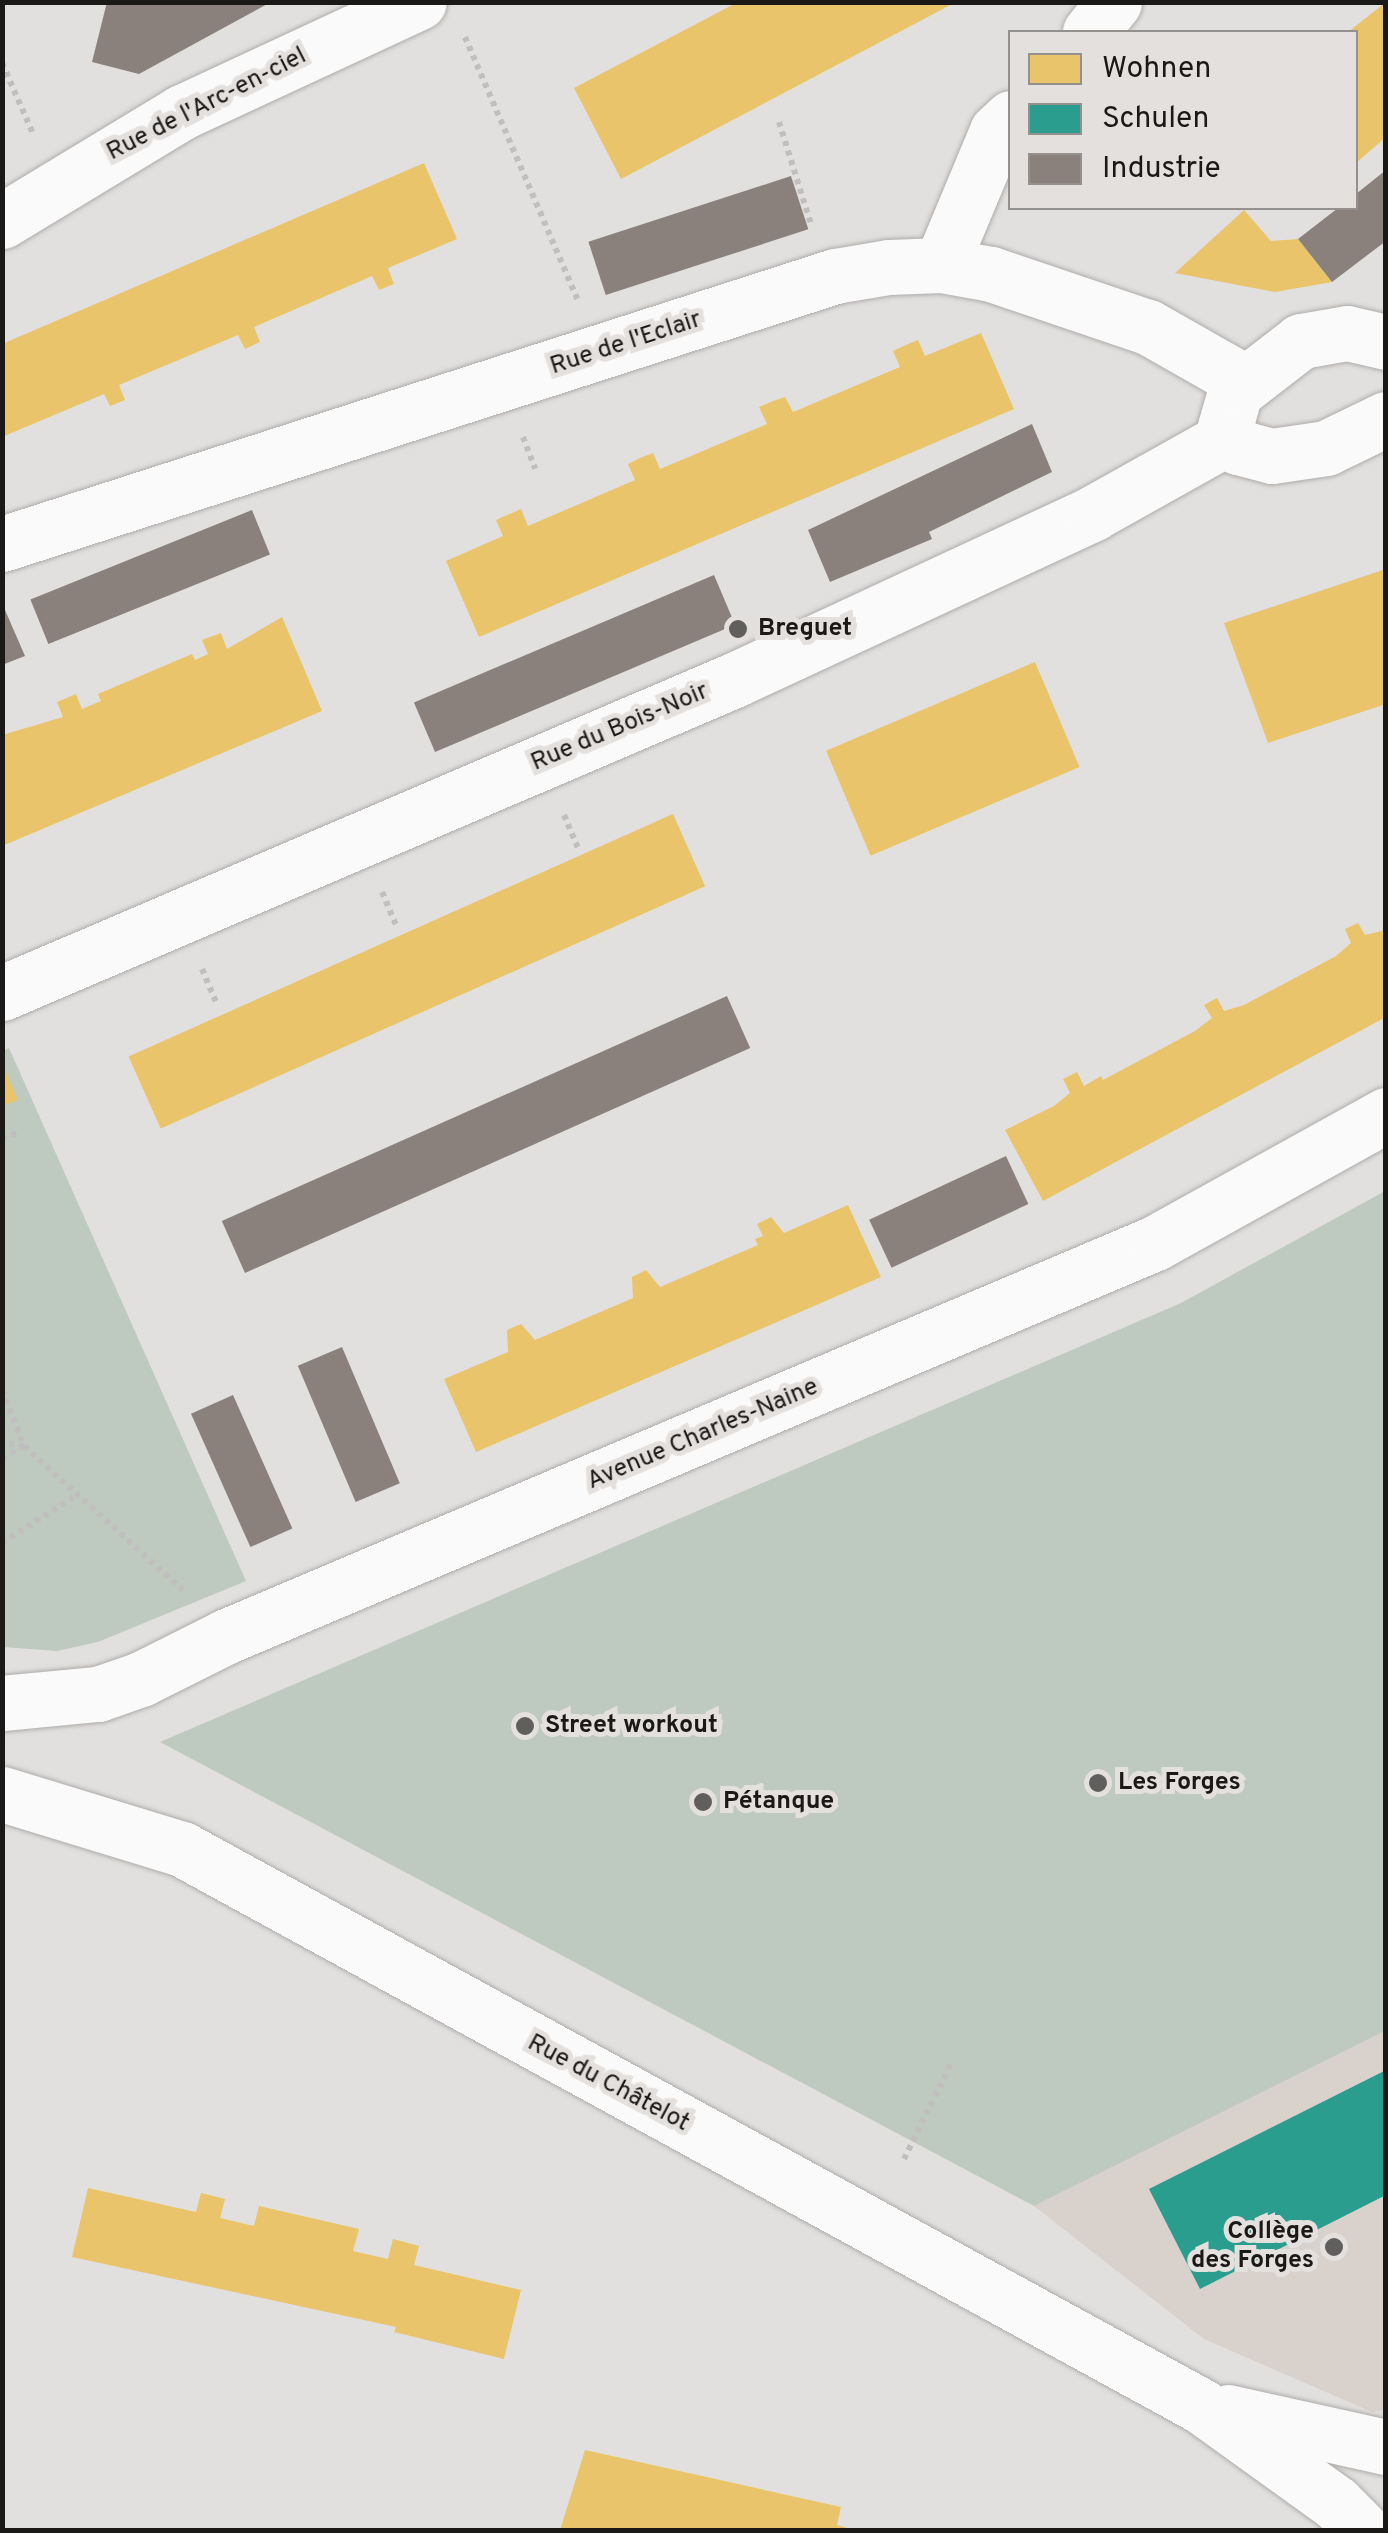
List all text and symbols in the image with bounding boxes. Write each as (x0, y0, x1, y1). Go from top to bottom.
legend (1008, 30, 1358, 210)
street label: Rue de l'Arc-en-ciel (102, 42, 312, 168)
text: Wohnen (1102, 51, 1211, 88)
text: Schulen (1102, 101, 1209, 138)
text: Industrie (1102, 151, 1221, 188)
street label: Rue de l'Eclair (547, 305, 705, 383)
place label: Breguet (758, 614, 852, 644)
marker: Breguet (727, 618, 749, 640)
street label: Rue du Bois-Noir (527, 677, 713, 779)
street label: Avenue Charles-Naine (583, 1373, 823, 1497)
place label: Street workout (545, 1711, 718, 1741)
marker: Street workout (514, 1715, 536, 1737)
place label: Les Forges (1118, 1768, 1241, 1798)
marker: Les Forges (1087, 1772, 1109, 1794)
place label: Pétanque (723, 1787, 834, 1817)
marker: Pétanque (692, 1791, 714, 1813)
street label: Rue du Châtelot (522, 2029, 694, 2139)
place label: Collège des Forges (1191, 2218, 1314, 2277)
marker: Collège des Forges (1323, 2236, 1345, 2258)

